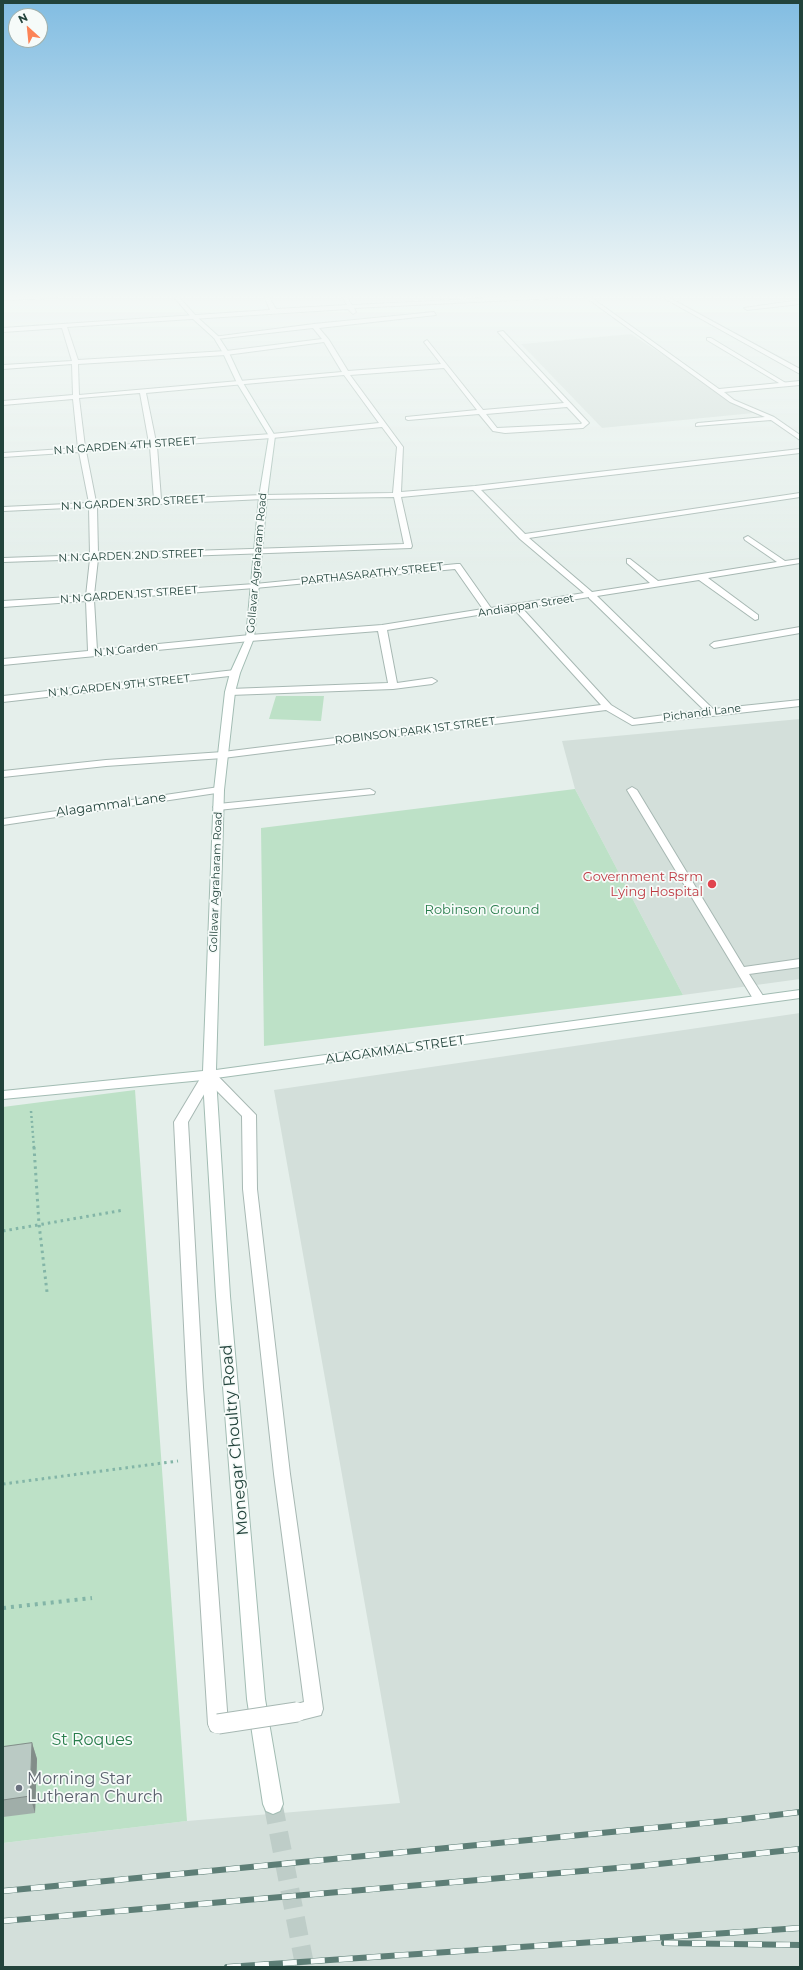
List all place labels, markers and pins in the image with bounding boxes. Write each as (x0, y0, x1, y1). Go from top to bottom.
place label: Government Rsrm Lying Hospital (583, 869, 703, 900)
marker: Government Rsrm Lying Hospital (706, 878, 718, 890)
place label: Morning Star Lutheran Church (27, 1769, 163, 1807)
marker: Morning Star Lutheran Church (14, 1783, 24, 1793)

